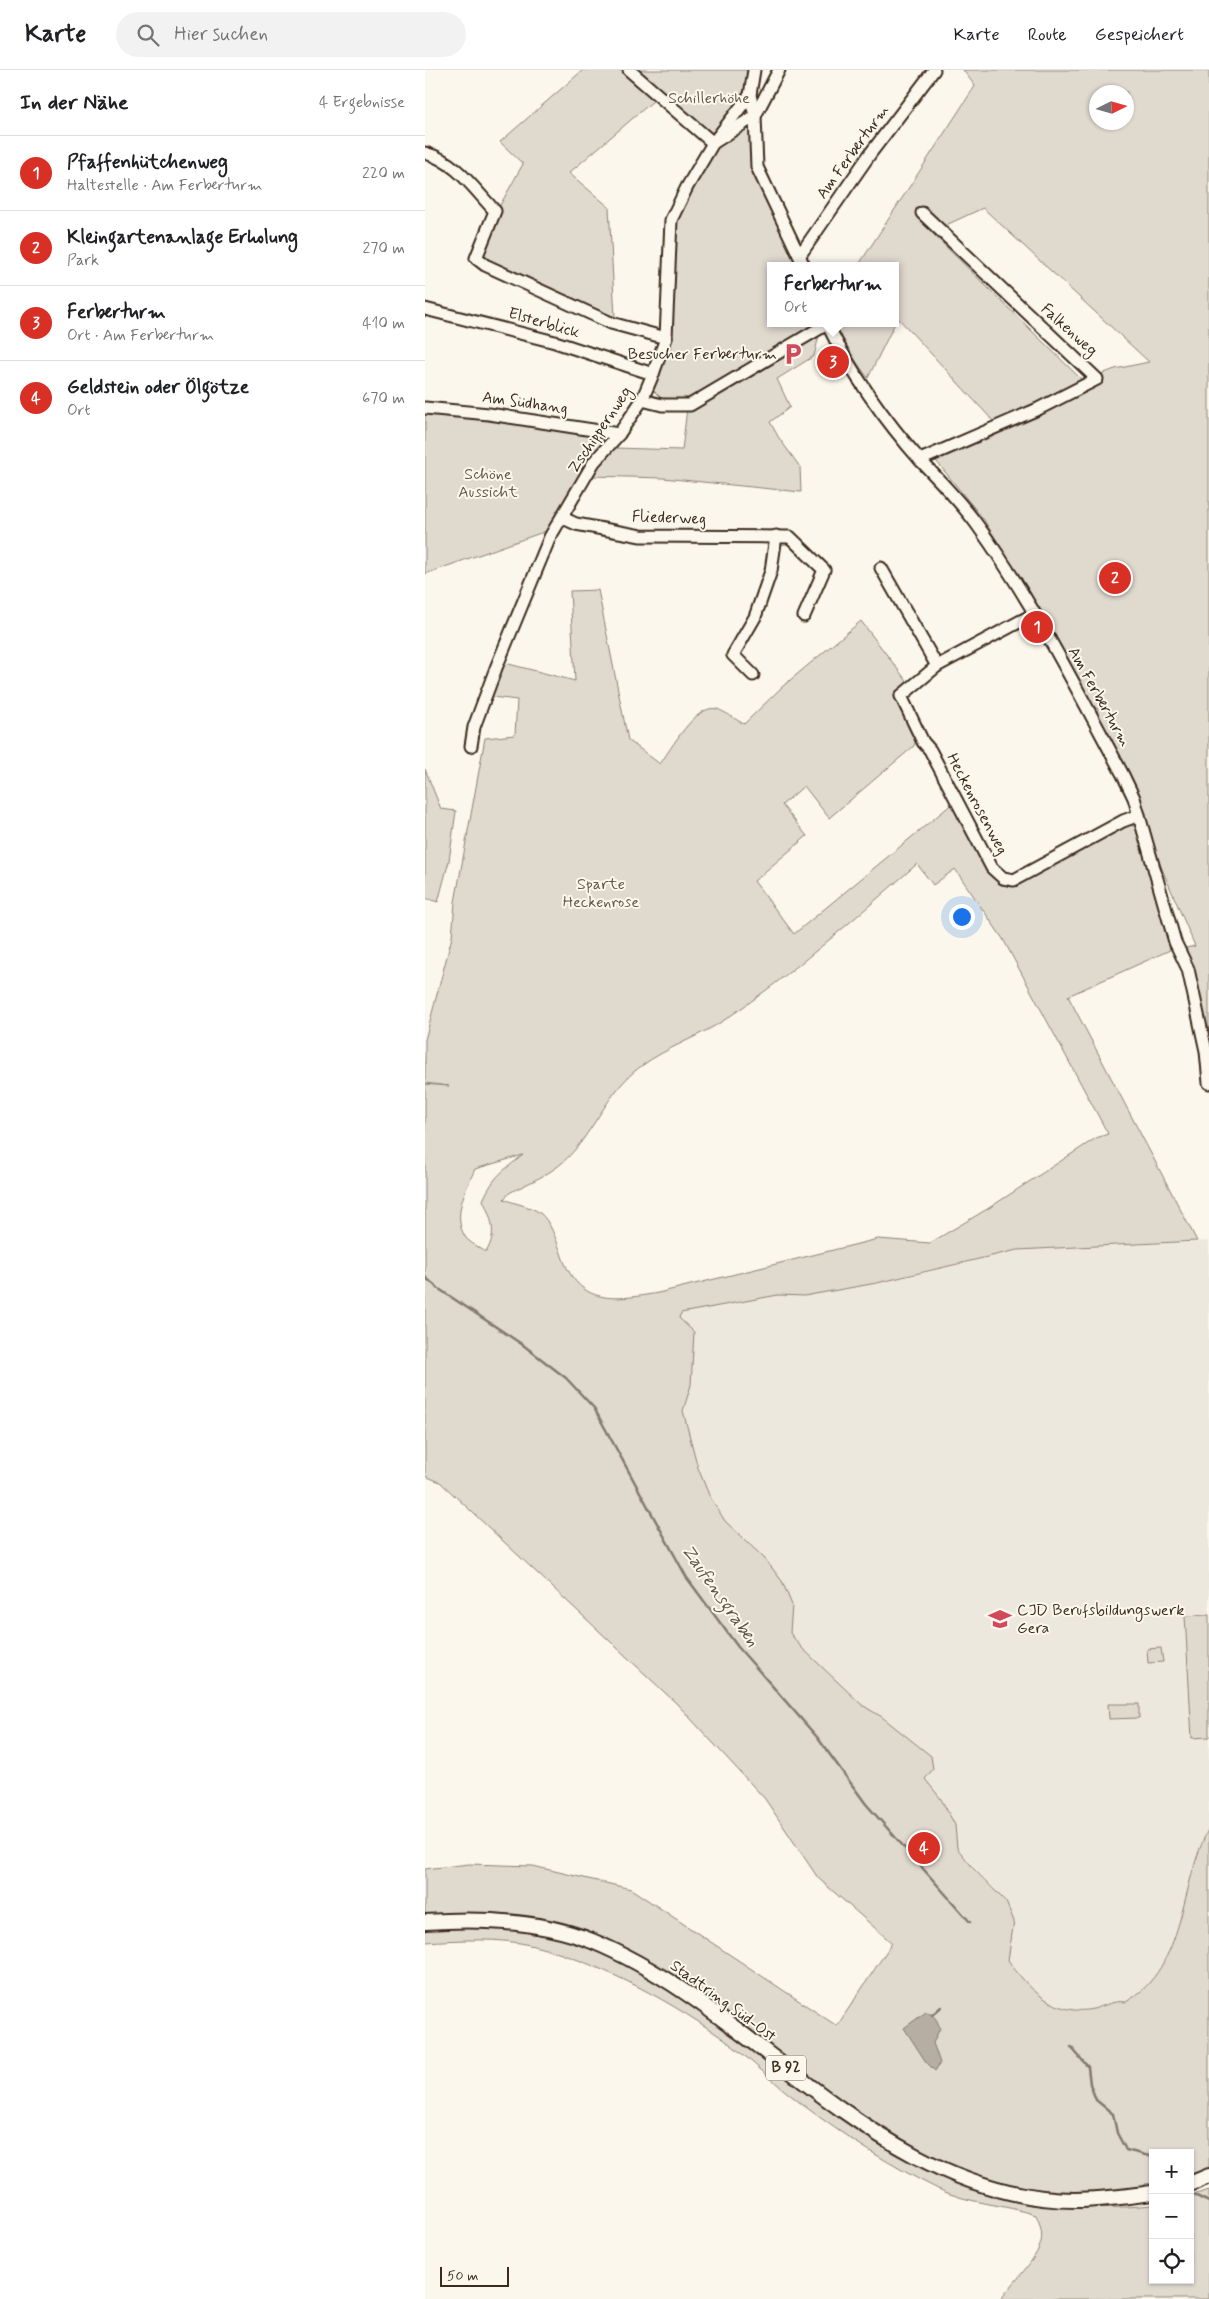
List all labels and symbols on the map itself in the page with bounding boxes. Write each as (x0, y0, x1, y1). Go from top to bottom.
north arrow (1089, 85, 1134, 130)
park label: Schillerhöhe (668, 88, 750, 109)
street label: Am Ferberturm (812, 101, 894, 203)
street label: Falkenweg (1036, 299, 1102, 362)
street label: Elsterblick (506, 303, 582, 343)
parking icon: Besucher Ferberturm (780, 341, 806, 367)
pin: 3 (817, 343, 849, 381)
place label: Besucher Ferberturm (628, 344, 777, 365)
street label: Zschippernweg (563, 382, 638, 478)
street label: Am Südhang (481, 387, 569, 419)
park label: Schöne Aussicht (458, 464, 518, 503)
street label: Fliederweg (632, 506, 706, 530)
pin: 2 (1099, 559, 1131, 597)
pin: 1 (1021, 608, 1053, 646)
street label: Am Ferberturm (1063, 643, 1135, 751)
street label: Heckenrosenweg (941, 750, 1013, 858)
park label: Sparte Heckenrose (563, 874, 639, 913)
your location (949, 904, 975, 930)
water label: Zaufensgraben (674, 1540, 764, 1653)
place label: CJD Berufsbildungswerk Gera (1017, 1600, 1184, 1639)
school or university icon: CJD Berufsbildungswerk Gera (987, 1606, 1013, 1632)
pin: 4 (908, 1829, 940, 1867)
street label: Stadtring Süd-Ost (666, 1955, 780, 2047)
road number: B 92 (766, 2056, 806, 2080)
scale bar (440, 2264, 509, 2287)

